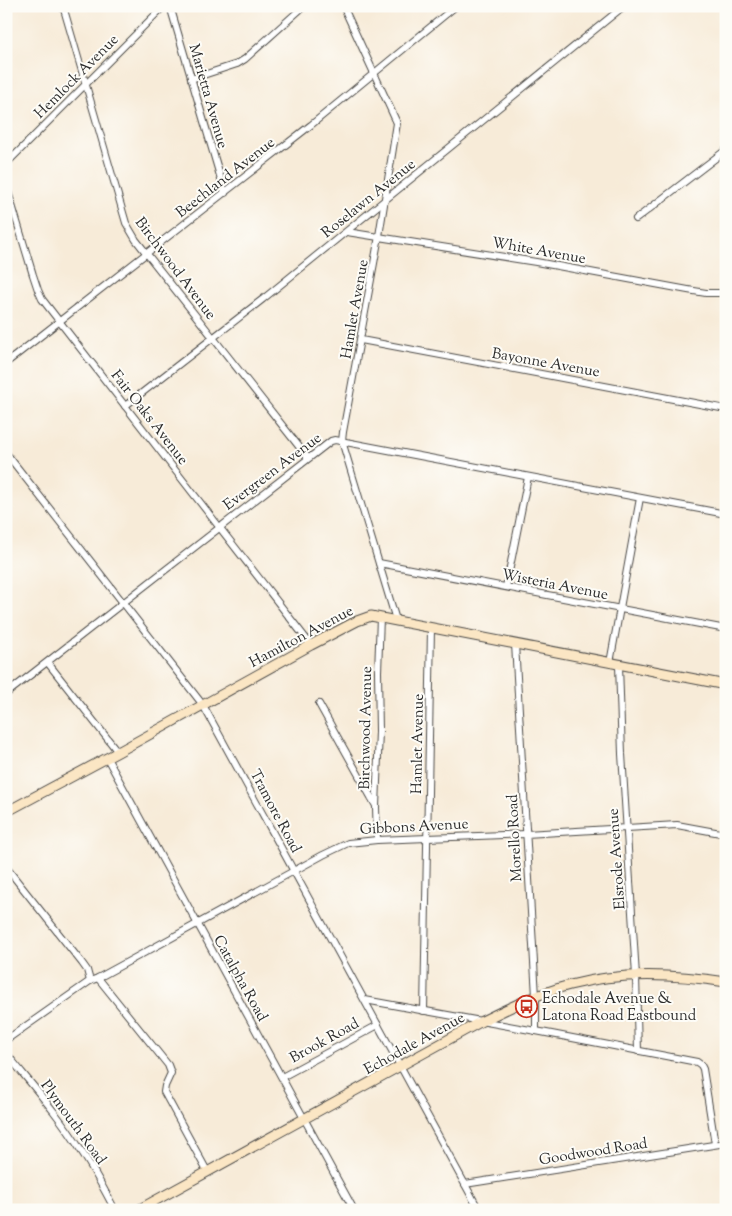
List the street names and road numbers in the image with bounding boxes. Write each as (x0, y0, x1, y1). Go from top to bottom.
street label: Hemlock Avenue (30, 30, 124, 124)
street label: Marietta Avenue (183, 42, 232, 151)
street label: Beechland Avenue (172, 133, 280, 224)
street label: Roselawn Avenue (317, 155, 420, 244)
street label: Birchwood Avenue (129, 213, 220, 325)
street label: White Avenue (490, 233, 587, 270)
street label: Hamlet Avenue (336, 258, 375, 361)
street label: Bayonne Avenue (490, 344, 601, 383)
street label: Fair Oaks Avenue (105, 366, 193, 470)
street label: Evergreen Avenue (219, 428, 326, 516)
street label: Wisteria Avenue (500, 565, 610, 606)
street label: Hamilton Avenue (246, 601, 357, 674)
street label: Birchwood Avenue (355, 666, 378, 790)
street label: Hamlet Avenue (407, 694, 430, 794)
street label: Tramore Road (244, 766, 306, 858)
street label: Morello Road (503, 793, 528, 882)
street label: Elsrode Avenue (603, 807, 632, 910)
street label: Gibbons Avenue (359, 814, 469, 841)
street label: Catalpha Road (207, 932, 272, 1026)
street label: Echodale Avenue (361, 1008, 469, 1081)
street label: Brook Road (286, 1013, 364, 1069)
street label: Plymouth Road (35, 1076, 111, 1170)
street label: Goodwood Road (537, 1133, 650, 1171)

